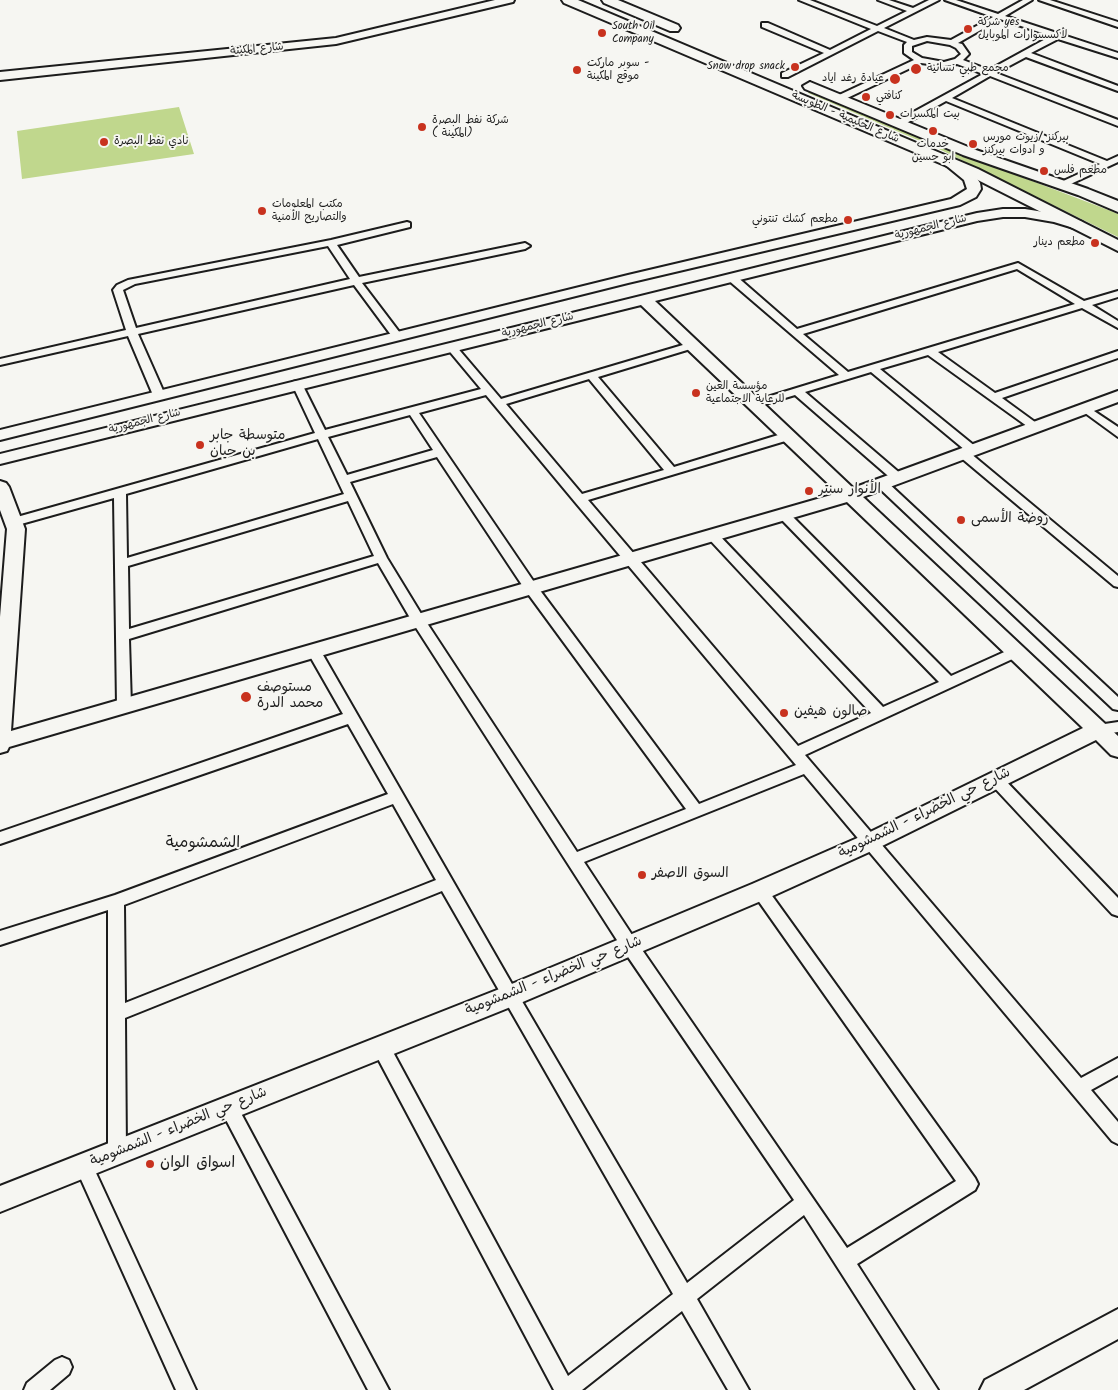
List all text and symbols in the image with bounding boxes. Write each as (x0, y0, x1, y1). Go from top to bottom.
place label: شركة yes لأكسسوارات الموبايل (978, 16, 1067, 42)
place label: South Oil Company (612, 20, 655, 46)
marker: شركة yes لأكسسوارات الموبايل (962, 23, 974, 35)
marker: South Oil Company (596, 27, 608, 39)
street label: شارع المكينة (230, 41, 284, 59)
place label: سوبر ماركت - موقع المكينة (587, 57, 649, 83)
place label: Snow drop snack (707, 60, 785, 74)
marker: Snow drop snack (789, 61, 801, 73)
marker: مجمع طبي نسائية (909, 62, 923, 76)
place label: مجمع طبي نسائية (927, 62, 1009, 76)
marker: سوبر ماركت - موقع المكينة (571, 64, 583, 76)
place label: عيادة رغد اياد (822, 72, 884, 86)
marker: عيادة رغد اياد (888, 72, 902, 86)
street label: شارع الحكيمية - الطويسة (789, 89, 901, 147)
place label: كنافتي (876, 90, 903, 104)
marker: كنافتي (860, 91, 872, 103)
place label: بيت المكسرات (900, 108, 960, 122)
marker: بيت المكسرات (884, 109, 896, 121)
place label: شركة نفط البصرة ( المكينة) (432, 114, 509, 140)
marker: شركة نفط البصرة ( المكينة) (416, 121, 428, 133)
marker: خدمات ابو حسين (927, 125, 939, 137)
place label: بيركنز /زيوت مورس و ادوات بيركنز (983, 131, 1069, 157)
place label: نادي نفط البصرة (114, 135, 188, 149)
marker: نادي نفط البصرة (98, 136, 110, 148)
place label: خدمات ابو حسين (912, 138, 954, 164)
marker: بيركنز /زيوت مورس و ادوات بيركنز (967, 138, 979, 150)
place label: مطعم فلس (1054, 164, 1107, 178)
marker: مطعم فلس (1038, 165, 1050, 177)
place label: مكتب المعلومات والتصاريح الأمنية (272, 198, 346, 224)
marker: مكتب المعلومات والتصاريح الأمنية (256, 205, 268, 217)
place label: مطعم كشك تنتوني (752, 213, 838, 227)
street label: شارع الجمهورية (894, 213, 968, 243)
marker: مطعم كشك تنتوني (842, 214, 854, 226)
place label: مطعم دينار (1034, 236, 1085, 250)
marker: مطعم دينار (1089, 237, 1101, 249)
street label: شارع الجمهورية (501, 311, 575, 341)
place label: مؤسسة العين للرعاية الاجتماعية (706, 380, 785, 406)
marker: مؤسسة العين للرعاية الاجتماعية (690, 387, 702, 399)
street label: شارع الجمهورية (108, 407, 182, 437)
place label: متوسطة جابر بن حيان (210, 429, 285, 462)
marker: متوسطة جابر بن حيان (194, 439, 206, 451)
place label: الأنوار سنتر (819, 483, 881, 499)
marker: الأنوار سنتر (803, 485, 815, 497)
place label: روضة الأسمى (971, 512, 1049, 528)
marker: روضة الأسمى (955, 514, 967, 526)
place label: مستوصف محمد الدرة (257, 681, 323, 714)
marker: مستوصف محمد الدرة (239, 690, 253, 704)
place label: صالون هيفين (794, 705, 867, 721)
marker: صالون هيفين (778, 707, 790, 719)
street label: شارع حي الخضراء - الشمشومية (836, 765, 1014, 863)
district label: الشمشومية (166, 834, 240, 854)
place label: السوق الاصفر (652, 867, 729, 883)
marker: السوق الاصفر (636, 869, 648, 881)
street label: شارع حي الخضراء - الشمشومية (463, 934, 645, 1020)
street label: شارع حي الخضراء - الشمشومية (88, 1085, 270, 1171)
place label: اسواق الوان (160, 1154, 235, 1174)
marker: اسواق الوان (144, 1158, 156, 1170)

